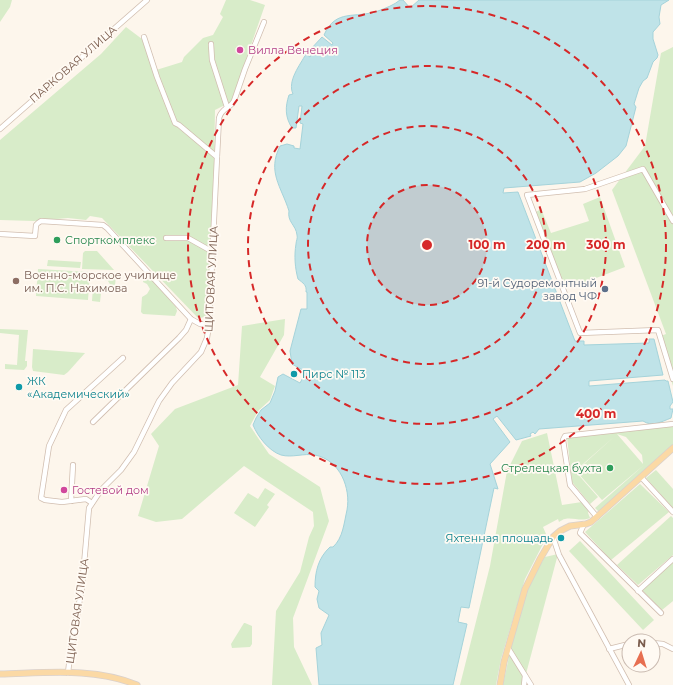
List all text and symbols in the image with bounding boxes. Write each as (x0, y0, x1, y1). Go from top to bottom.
street label: ПАРКОВАЯ УЛИЦА (27, 22, 120, 106)
place label: Вилла Венеция (248, 43, 338, 57)
marker: Вилла Венеция (235, 45, 245, 55)
street label: ЩИТОВАЯ УЛИЦА (201, 225, 221, 332)
place label: Спорткомплекс (65, 233, 155, 247)
marker: Спорткомплекс (52, 235, 62, 245)
text: 100 m (469, 237, 505, 252)
text: 200 m (526, 237, 566, 252)
text: 300 m (585, 237, 626, 252)
centre of rings (420, 238, 434, 252)
place label: Военно-морское училище им. П.С. Нахимова (24, 268, 177, 295)
marker: Военно-морское училище им. П.С. Нахимова (11, 276, 21, 286)
place label: 91-й Судоремонтный завод ЧФ (477, 276, 597, 303)
marker: 91-й Судоремонтный завод ЧФ (600, 284, 610, 294)
place label: Пирс № 113 (302, 367, 366, 381)
marker: Пирс № 113 (289, 369, 299, 379)
place label: ЖК «Академический» (27, 374, 130, 401)
marker: ЖК «Академический» (14, 382, 24, 392)
text: 400 m (576, 406, 616, 421)
place label: Стрелецкая бухта (501, 461, 602, 475)
marker: Стрелецкая бухта (605, 463, 615, 473)
place label: Гостевой дом (72, 483, 149, 497)
marker: Гостевой дом (59, 485, 69, 495)
place label: Яхтенная площадь (445, 531, 553, 545)
marker: Яхтенная площадь (556, 533, 566, 543)
street label: ЩИТОВАЯ УЛИЦА (63, 557, 91, 665)
north arrow (621, 633, 661, 673)
text: N (637, 636, 647, 650)

